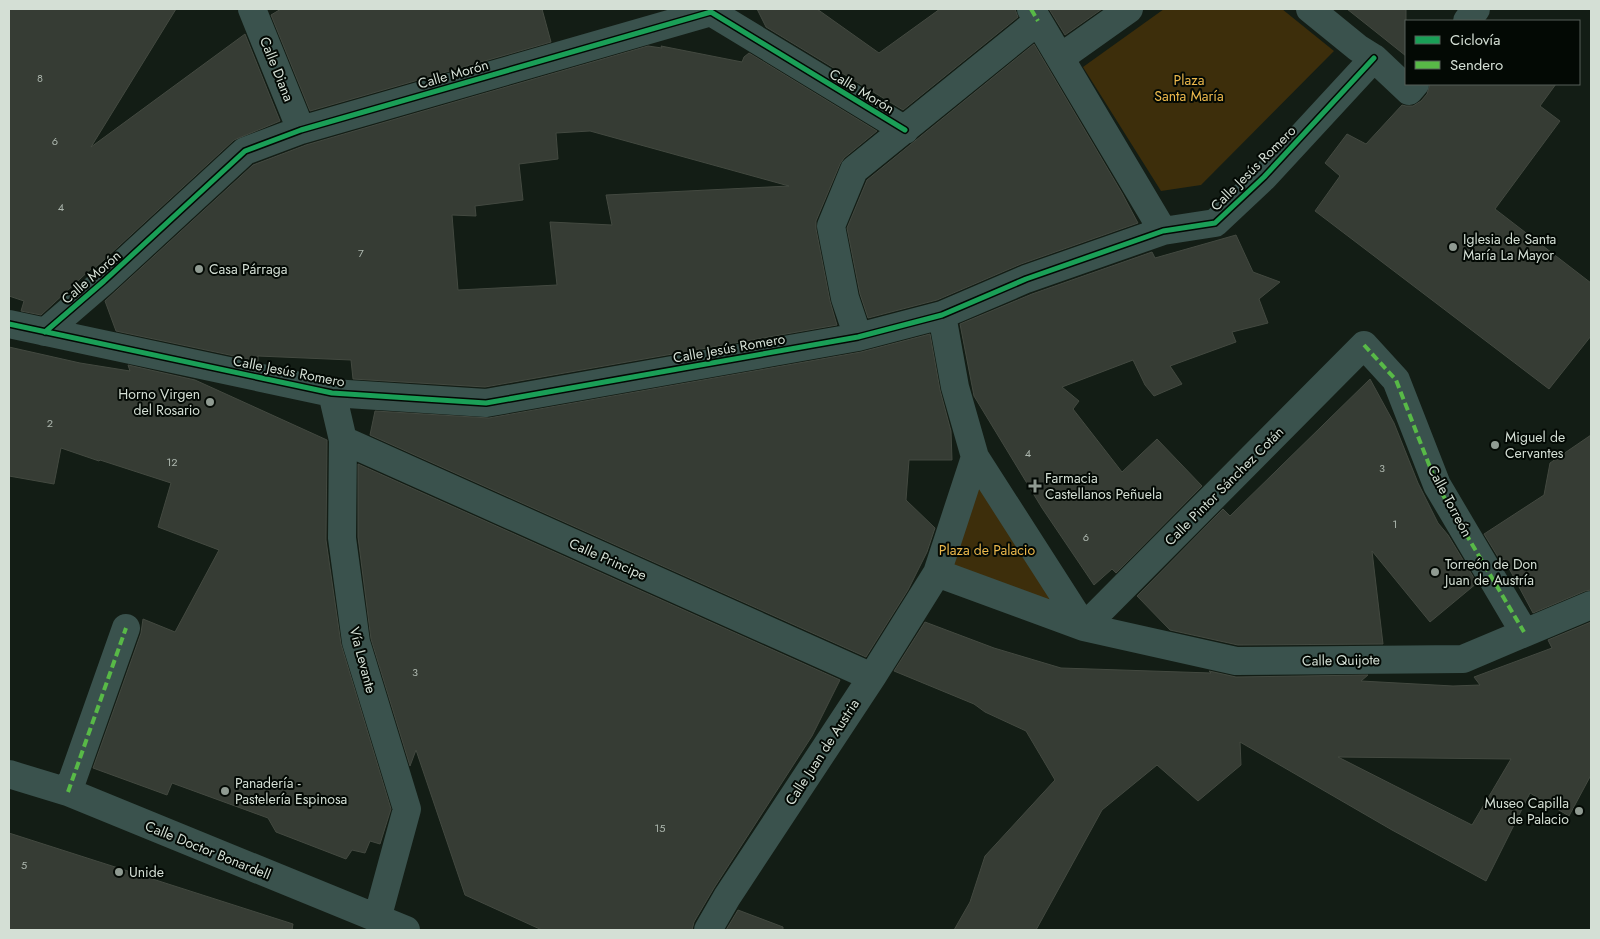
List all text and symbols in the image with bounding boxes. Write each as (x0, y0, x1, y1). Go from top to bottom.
legend (1405, 20, 1580, 85)
text: Ciclovía (1450, 29, 1500, 51)
street label: Calle Diana (255, 34, 299, 104)
street label: Calle Morón (415, 54, 491, 94)
text: Sendero (1450, 54, 1503, 76)
street label: Calle Morón (826, 64, 898, 118)
house number: 8 (37, 70, 43, 86)
park label: Plaza Santa María (1154, 70, 1224, 106)
street label: Calle Jesús Romero (1206, 121, 1300, 215)
house number: 6 (52, 133, 58, 149)
house number: 4 (58, 199, 65, 215)
place label: Iglesia de Santa María La Mayor (1463, 229, 1556, 265)
marker: Iglesia de Santa María La Mayor (1447, 241, 1459, 253)
house number: 7 (358, 245, 364, 261)
street label: Calle Morón (57, 246, 125, 308)
place label: Casa Párraga (209, 259, 287, 279)
marker: Casa Párraga (193, 263, 205, 275)
street label: Calle Jesús Romero (671, 328, 787, 368)
street label: Calle Jesús Romero (231, 350, 347, 392)
place label: Horno Virgen del Rosario (118, 384, 200, 420)
marker: Horno Virgen del Rosario (204, 396, 216, 408)
house number: 2 (47, 415, 53, 431)
street label: Calle Pintor Sánchez Cotán (1160, 422, 1288, 550)
place label: Miguel de Cervantes (1505, 427, 1565, 463)
marker: Miguel de Cervantes (1489, 439, 1501, 451)
house number: 4 (1025, 445, 1032, 461)
house number: 12 (166, 454, 178, 470)
house number: 3 (1379, 460, 1385, 476)
street label: Calle Torreón (1423, 462, 1477, 540)
place label: Farmacia Castellanos Peñuela (1045, 468, 1162, 504)
marker: Farmacia Castellanos Peñuela (1029, 480, 1041, 492)
house number: 1 (1393, 516, 1397, 532)
house number: 6 (1083, 529, 1089, 545)
street label: Calle Principe (566, 533, 650, 585)
park label: Plaza de Palacio (939, 540, 1036, 560)
place label: Torreón de Don Juan de Austría (1443, 554, 1537, 590)
marker: Torreón de Don Juan de Austría (1429, 566, 1441, 578)
street label: Vía Levante (345, 625, 381, 695)
street label: Calle Quijote (1302, 649, 1380, 671)
house number: 3 (412, 664, 418, 680)
street label: Calle Juan de Austria (780, 695, 864, 809)
place label: Panadería - Pastelería Espinosa (235, 773, 347, 809)
marker: Panadería - Pastelería Espinosa (219, 785, 231, 797)
place label: Museo Capilla de Palacio (1484, 793, 1569, 829)
marker: Museo Capilla de Palacio (1573, 805, 1585, 817)
street label: Calle Doctor Bonardell (142, 816, 274, 884)
house number: 15 (654, 820, 666, 836)
house number: 5 (21, 857, 27, 873)
place label: Unide (129, 862, 164, 882)
marker: Unide (113, 866, 125, 878)

